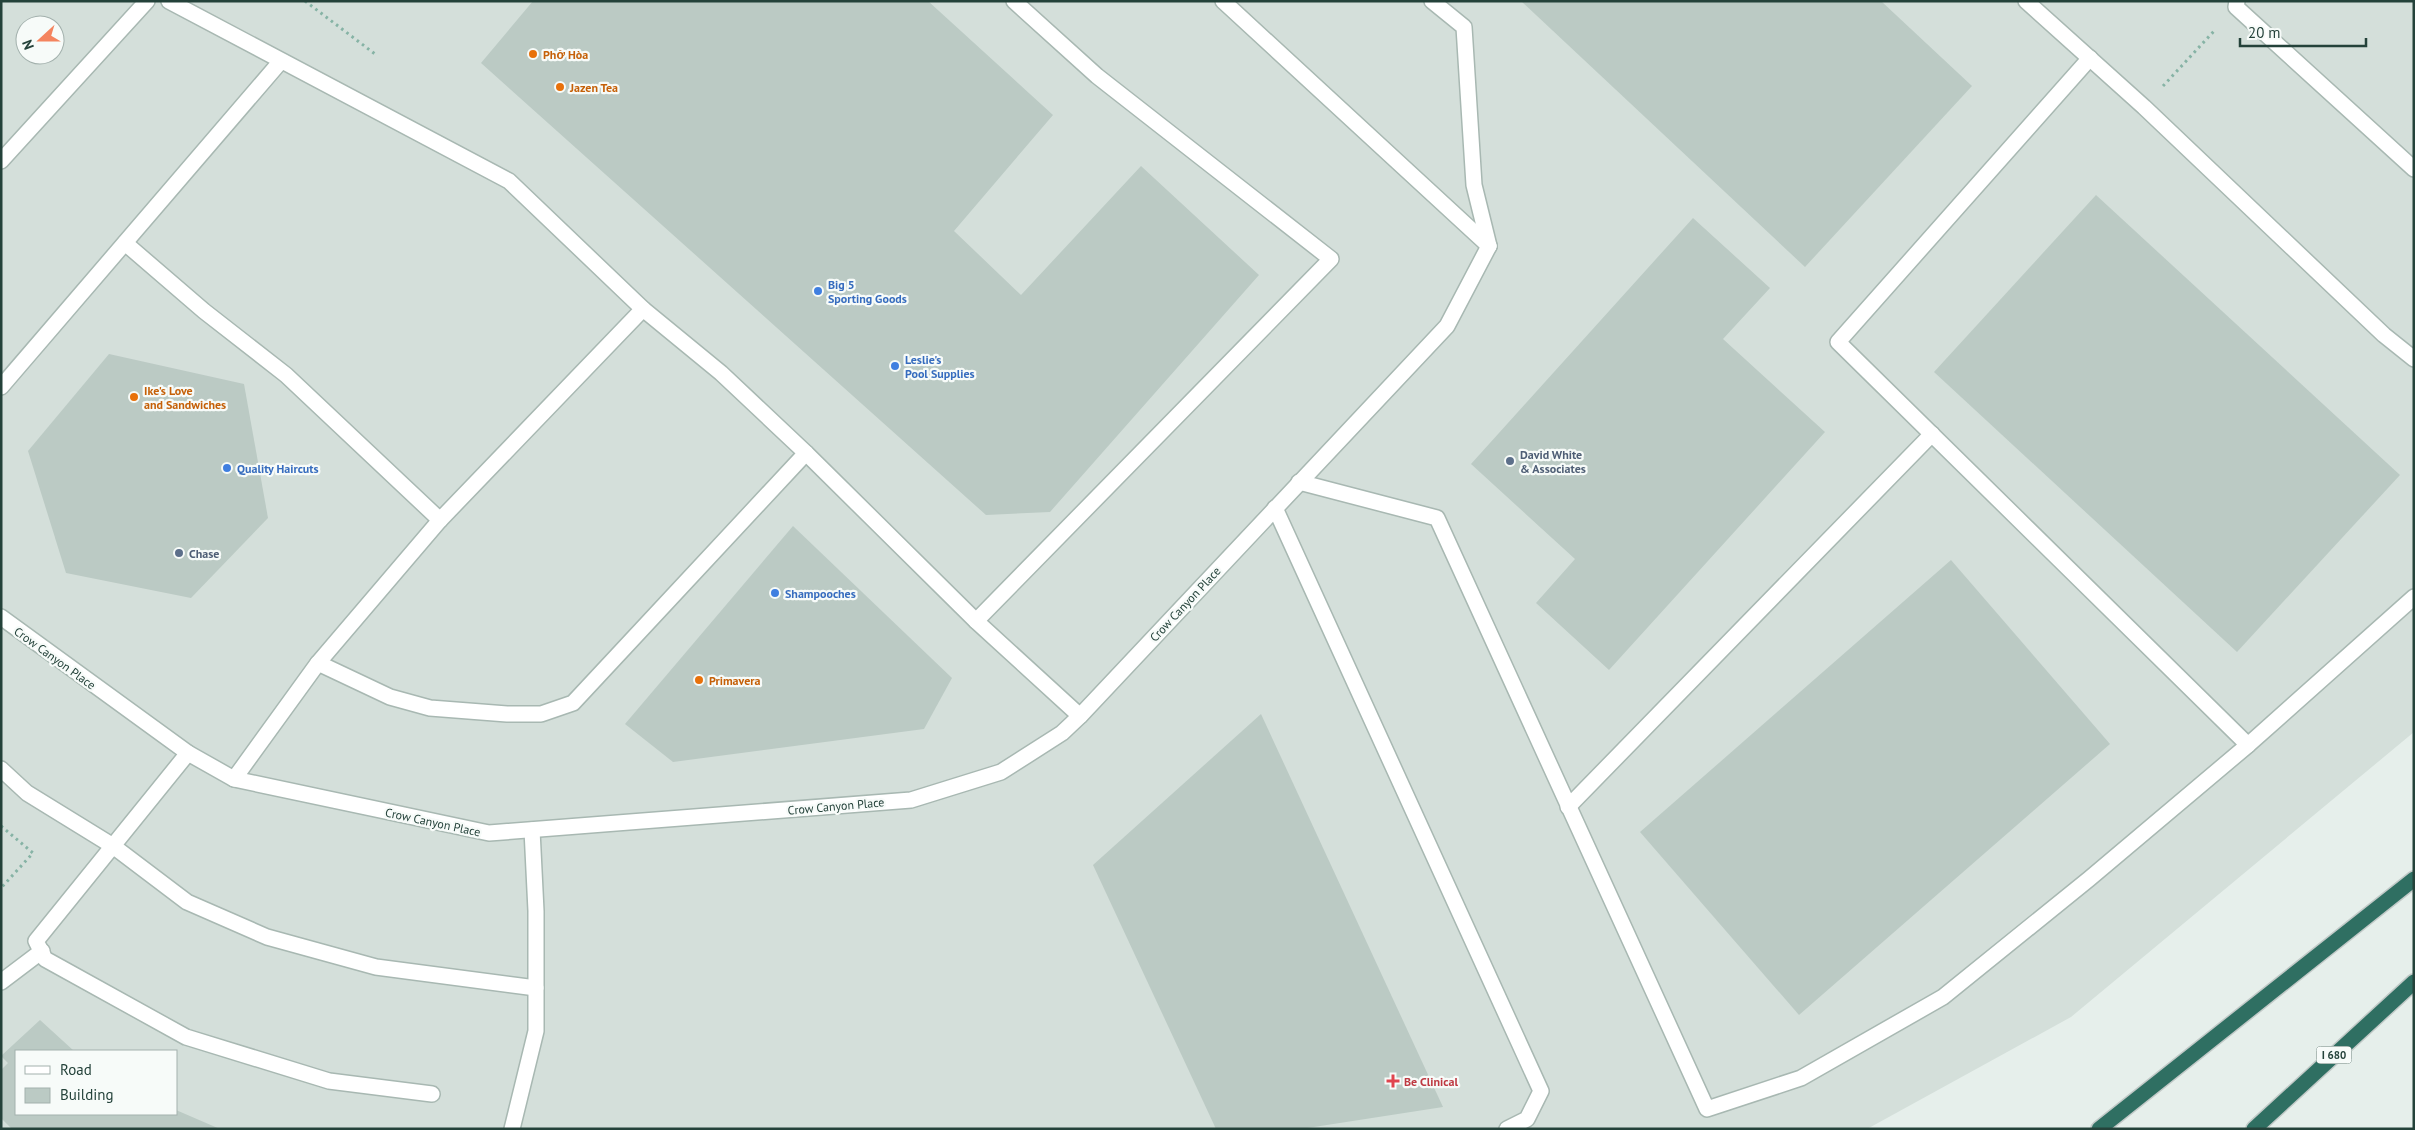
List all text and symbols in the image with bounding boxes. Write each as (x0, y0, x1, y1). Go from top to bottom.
north arrow (15, 15, 65, 65)
scale bar (2240, 15, 2366, 47)
text: 20 m (2248, 23, 2281, 42)
text: N (18, 37, 38, 52)
place label: Phở Hòa (543, 47, 588, 62)
marker: Phở Hòa (527, 48, 539, 60)
place label: Jazen Tea (569, 80, 618, 95)
marker: Jazen Tea (554, 81, 566, 93)
place label: Big 5 Sporting Goods (828, 277, 907, 306)
marker: Big 5 Sporting Goods (812, 285, 824, 297)
place label: Leslie's Pool Supplies (905, 352, 975, 381)
marker: Leslie's Pool Supplies (889, 360, 901, 372)
place label: Ike's Love and Sandwiches (144, 383, 226, 412)
marker: Ike's Love and Sandwiches (128, 391, 140, 403)
place label: David White & Associates (1520, 447, 1586, 476)
marker: David White & Associates (1504, 455, 1516, 467)
place label: Quality Haircuts (237, 461, 319, 476)
marker: Quality Haircuts (221, 462, 233, 474)
place label: Chase (189, 546, 219, 561)
marker: Chase (173, 547, 185, 559)
street label: Crow Canyon Place (1146, 563, 1224, 645)
place label: Shampooches (785, 586, 856, 601)
marker: Shampooches (769, 587, 781, 599)
street label: Crow Canyon Place (11, 623, 99, 693)
place label: Primavera (709, 673, 761, 688)
marker: Primavera (693, 674, 705, 686)
street label: Crow Canyon Place (787, 794, 885, 818)
street label: Crow Canyon Place (384, 805, 482, 839)
road number: I 680 (2316, 1046, 2352, 1064)
legend (15, 1050, 178, 1115)
text: Road (60, 1060, 92, 1079)
marker: Be Clinical (1386, 1074, 1400, 1088)
place label: Be Clinical (1404, 1074, 1458, 1089)
text: Building (60, 1085, 114, 1104)

